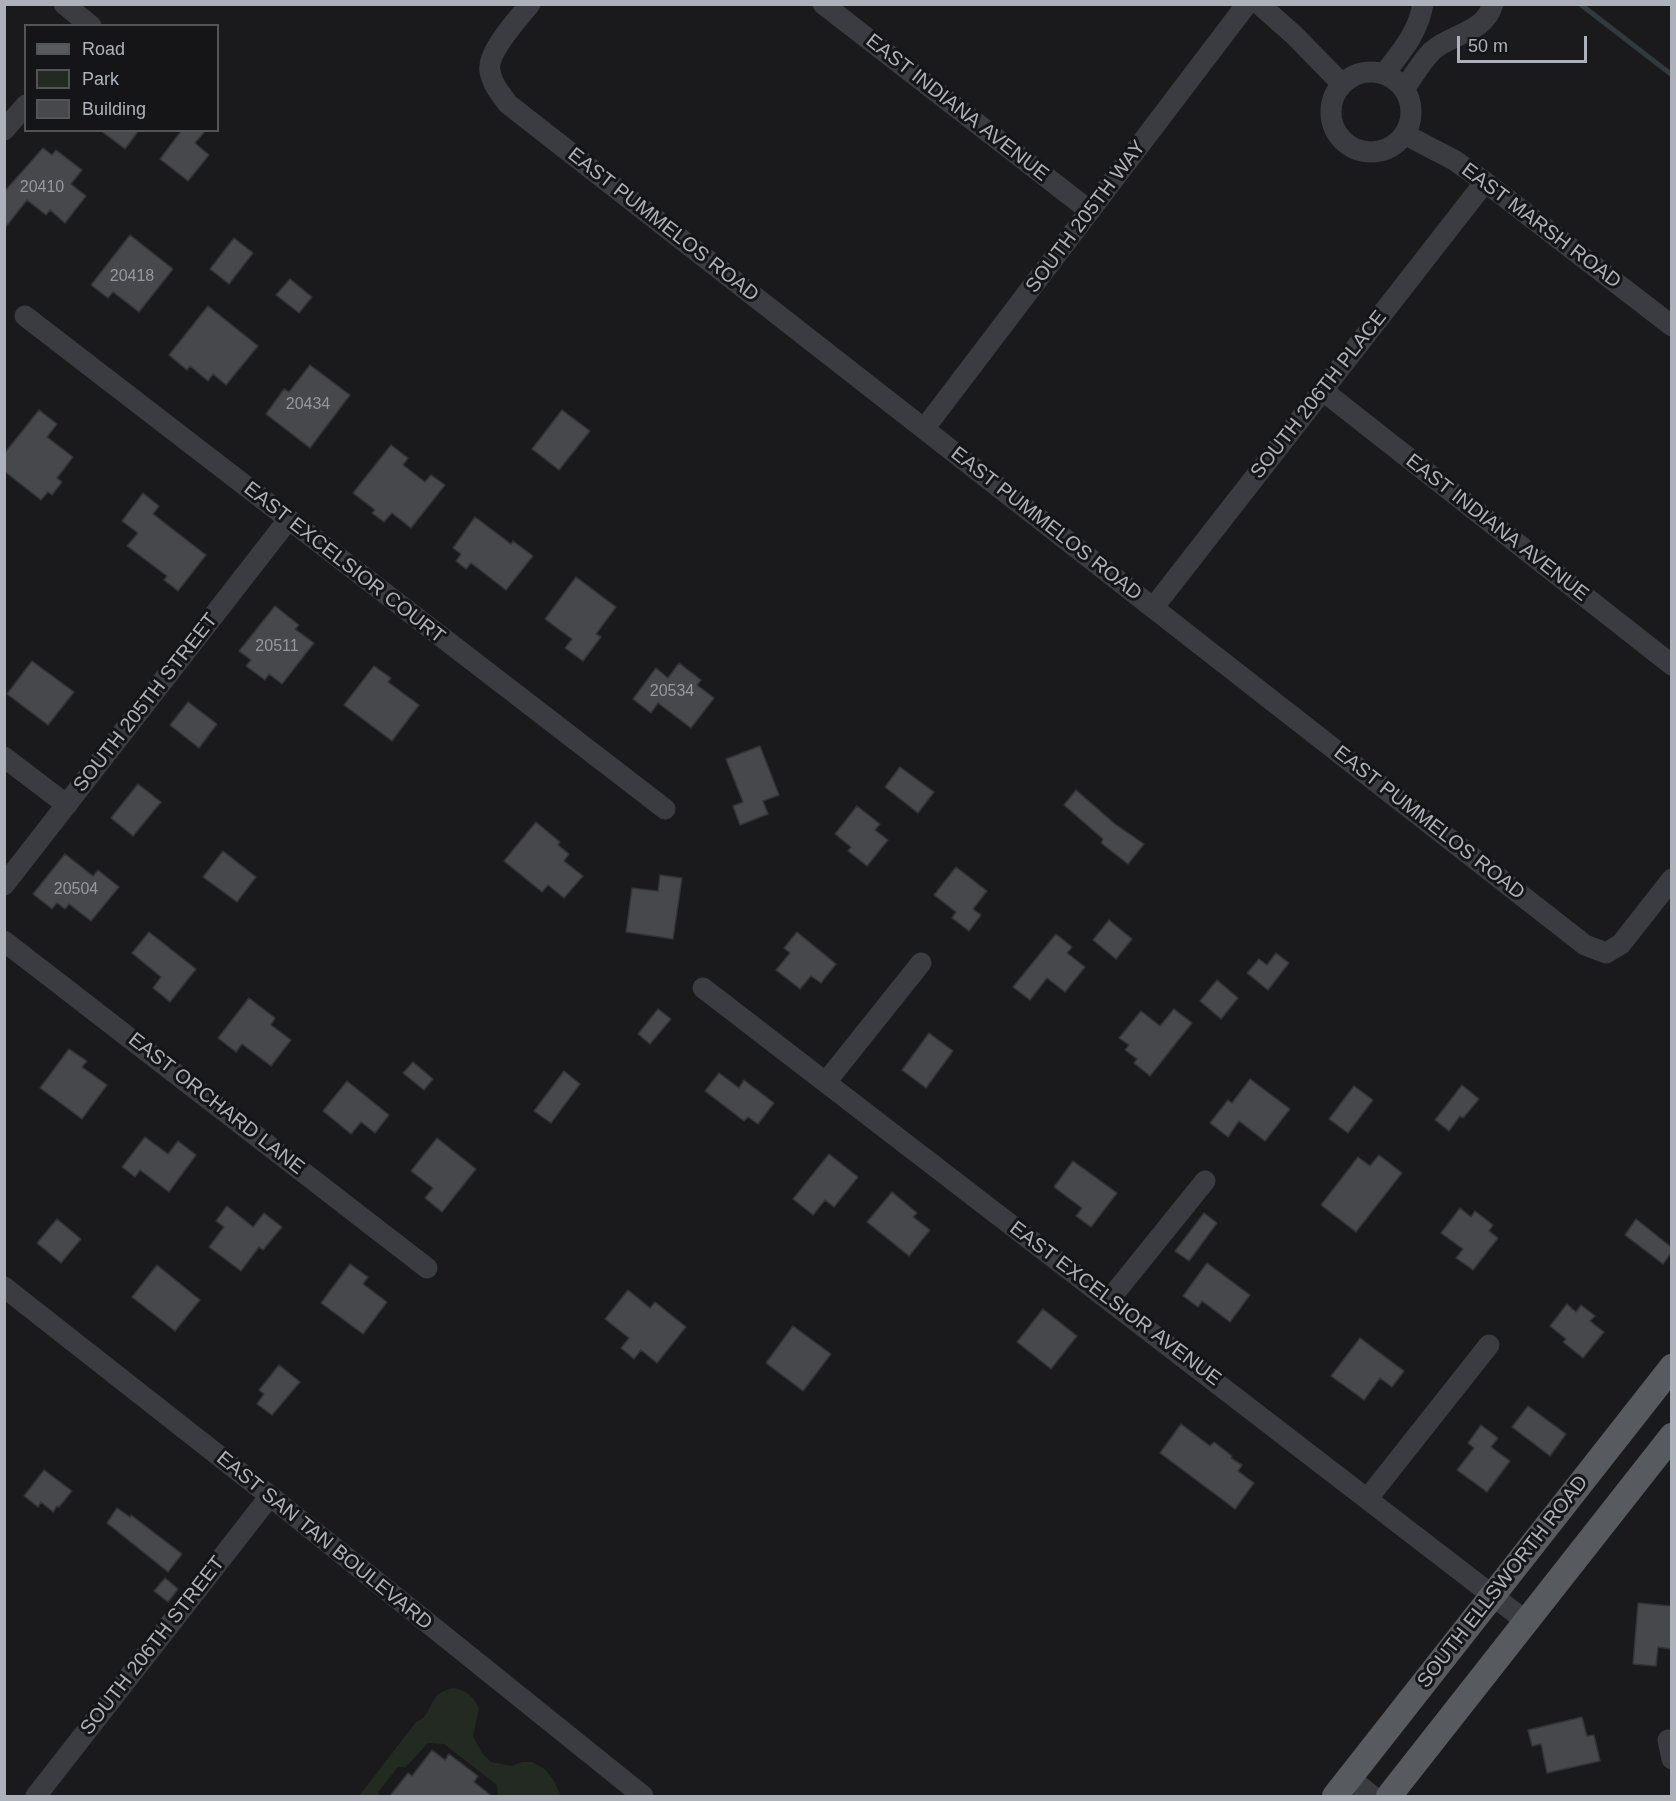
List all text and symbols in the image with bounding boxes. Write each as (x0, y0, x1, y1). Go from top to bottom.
legend (24, 24, 219, 132)
scale bar (1460, 24, 1590, 62)
street label: EAST INDIANA AVENUE (861, 29, 1053, 187)
text: 50 m (1468, 36, 1508, 56)
text: Road (82, 39, 125, 59)
text: Park (82, 69, 119, 89)
text: Building (82, 99, 146, 119)
street label: SOUTH 205TH WAY (1021, 136, 1151, 298)
street label: EAST PUMMELOS ROAD (563, 143, 763, 307)
street label: EAST MARSH ROAD (1457, 158, 1625, 294)
house number: 20410 (20, 178, 64, 198)
house number: 20418 (110, 267, 154, 287)
street label: SOUTH 206TH PLACE (1246, 306, 1392, 484)
house number: 20434 (286, 395, 330, 415)
street label: EAST PUMMELOS ROAD (946, 442, 1146, 606)
street label: EAST INDIANA AVENUE (1401, 449, 1593, 607)
street label: EAST EXCELSIOR COURT (239, 477, 449, 649)
street label: SOUTH 205TH STREET (69, 609, 223, 797)
house number: 20511 (255, 637, 299, 657)
house number: 20534 (650, 682, 694, 702)
street label: EAST PUMMELOS ROAD (1329, 741, 1529, 905)
house number: 20504 (54, 880, 98, 900)
street label: EAST ORCHARD LANE (123, 1028, 309, 1180)
street label: EAST EXCELSIOR AVENUE (1005, 1217, 1225, 1391)
street label: EAST SAN TAN BOULEVARD (211, 1447, 437, 1635)
street label: SOUTH ELLSWORTH ROAD (1413, 1471, 1593, 1693)
street label: SOUTH 206TH STREET (76, 1552, 230, 1740)

